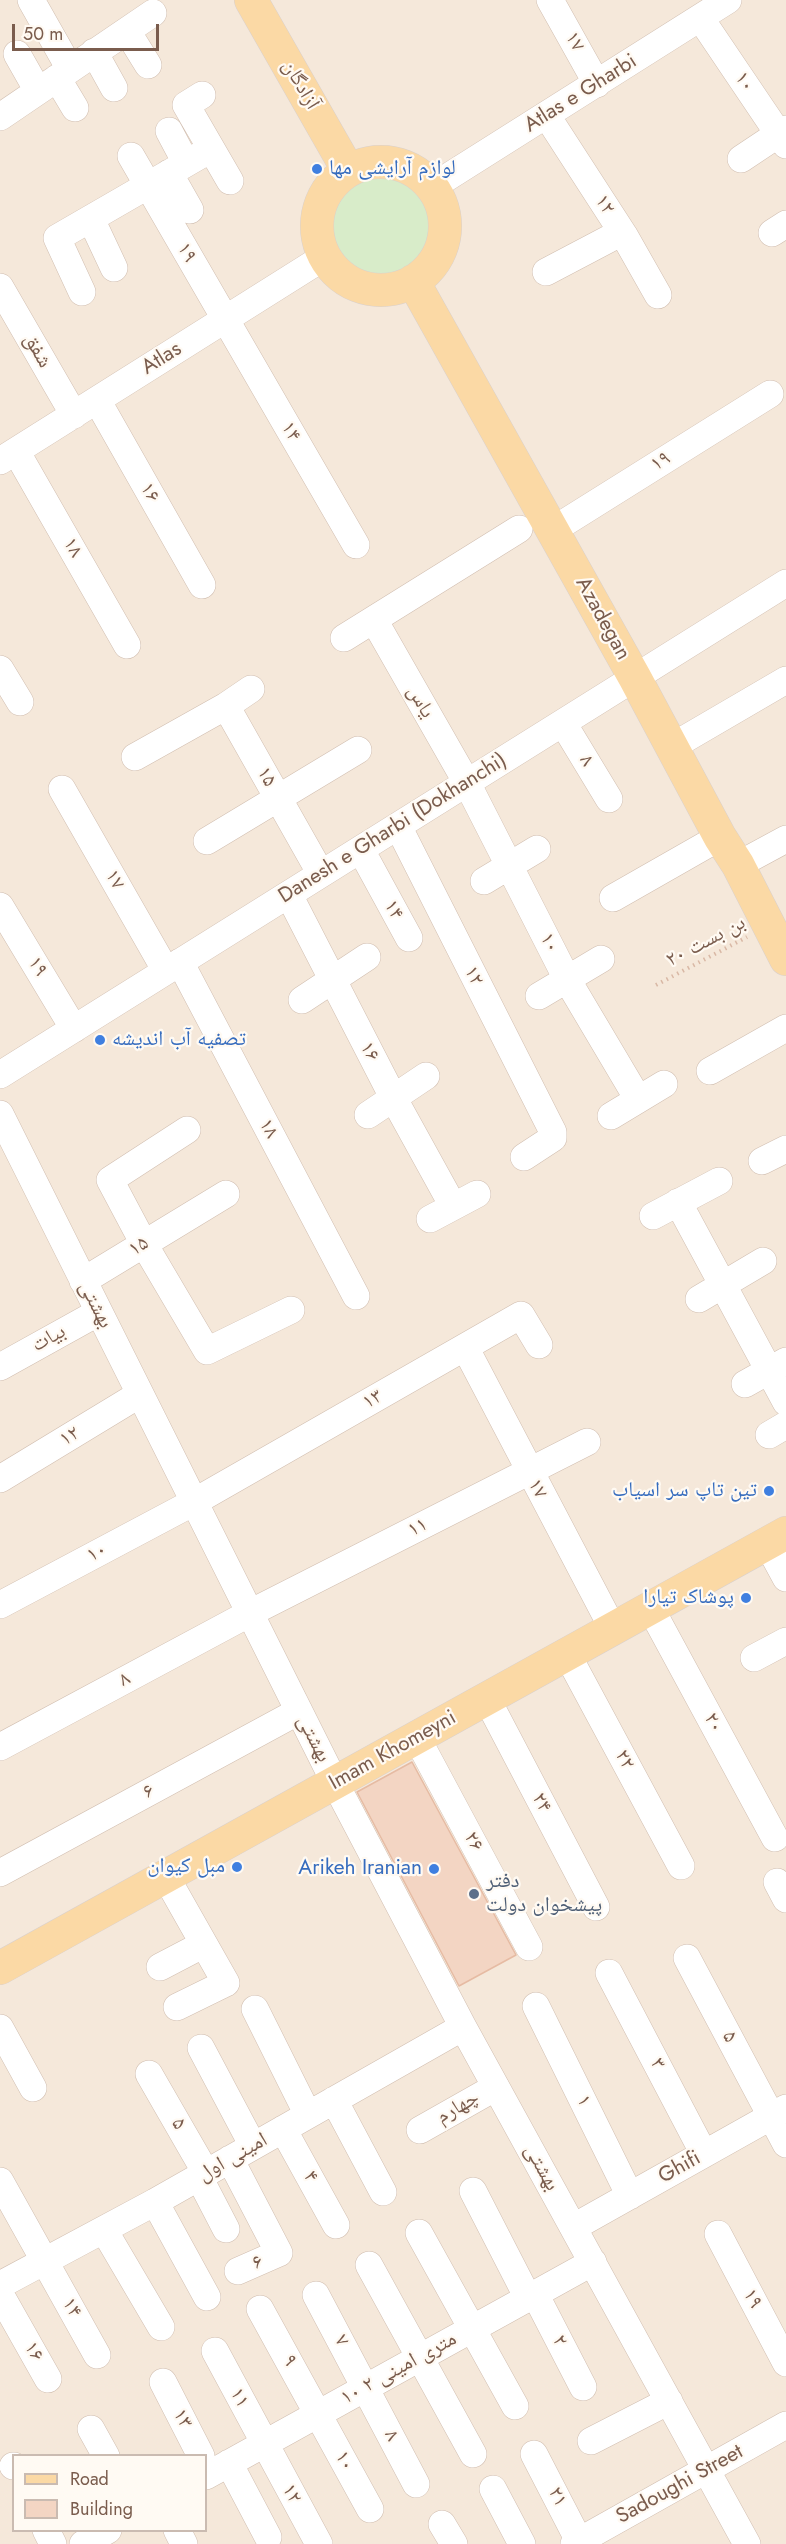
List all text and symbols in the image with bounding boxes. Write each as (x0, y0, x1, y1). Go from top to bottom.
scale bar (15, 12, 162, 50)
text: 50 m (23, 21, 63, 47)
street label: ۱۷ (558, 28, 590, 56)
street label: Atlas e Gharbi (520, 49, 642, 139)
street label: آزادگان (276, 56, 324, 114)
street label: ۱۰ (728, 67, 760, 97)
place label: لوازم آرایشی مها (329, 156, 456, 182)
marker: لوازم آرایشی مها (310, 162, 324, 176)
street label: ۱۲ (588, 190, 620, 220)
street label: ۱۹ (170, 239, 202, 267)
street label: شفق (17, 329, 57, 373)
street label: Atlas (137, 337, 187, 381)
street label: ۱۴ (274, 418, 306, 446)
street label: ۱۹ (646, 446, 676, 478)
street label: ۱۶ (133, 479, 165, 507)
street label: ۱۸ (56, 534, 88, 562)
street label: Azadegan (569, 573, 635, 665)
street label: یاس (401, 681, 439, 723)
street label: Danesh e Gharbi (Dokhanchi) (274, 748, 512, 910)
street label: ۸ (573, 750, 599, 772)
street label: ۱۵ (250, 763, 282, 791)
street label: ۱۷ (98, 866, 130, 894)
street label: ۱۴ (377, 896, 409, 924)
street label: بن بست ۲۰ (662, 911, 750, 973)
street label: ۱۰ (533, 929, 565, 957)
street label: ۱۹ (21, 952, 53, 982)
street label: ۱۲ (457, 962, 489, 990)
place label: تصفیه آب اندیشه (112, 1027, 246, 1053)
marker: تصفیه آب اندیشه (93, 1033, 107, 1047)
street label: ۱۶ (353, 1038, 385, 1066)
street label: ۱۸ (252, 1115, 284, 1143)
street label: ۱۵ (124, 1231, 154, 1263)
street label: بهشتی (72, 1277, 118, 1333)
street label: بیات (28, 1320, 70, 1358)
street label: ۱۳ (359, 1384, 387, 1416)
street label: ۱۲ (55, 1421, 85, 1453)
street label: ۱۷ (521, 1475, 553, 1503)
place label: تین تاپ سر اسیاب (612, 1478, 757, 1504)
marker: تین تاپ سر اسیاب (762, 1484, 776, 1498)
street label: ۱۱ (404, 1512, 432, 1544)
street label: ۱۰ (83, 1537, 111, 1569)
place label: پوشاک تیارا (643, 1585, 734, 1611)
marker: پوشاک تیارا (739, 1591, 753, 1605)
street label: ۸ (115, 1667, 135, 1693)
street label: Imam Khomeyni (325, 1706, 461, 1796)
street label: ۲۰ (697, 1709, 729, 1737)
street label: بهشتی (290, 1711, 336, 1767)
street label: ۲۲ (608, 1746, 640, 1774)
street label: ۶ (139, 1779, 159, 1805)
street label: ۲۴ (525, 1789, 557, 1817)
street label: ۲۶ (457, 1828, 489, 1856)
place label: مبل کیوان (147, 1854, 225, 1880)
place label: Arikeh Iranian (298, 1856, 422, 1882)
marker: مبل کیوان (230, 1860, 244, 1874)
marker: Arikeh Iranian (427, 1862, 441, 1876)
place label: دفتر پیشخوان دولت (486, 1869, 602, 1919)
marker: دفتر پیشخوان دولت (467, 1887, 481, 1901)
street label: ۵ (716, 2027, 742, 2047)
street label: ۳ (644, 2054, 670, 2074)
street label: چهارم (432, 2086, 484, 2130)
street label: ۱ (570, 2091, 596, 2111)
street label: ۵ (165, 2114, 191, 2134)
street label: امینی اول (194, 2128, 272, 2188)
street label: بهشتی (518, 2140, 564, 2196)
street label: Ghifi (655, 2146, 705, 2190)
street label: ۴ (297, 2167, 323, 2187)
street label: ۶ (249, 2250, 267, 2276)
street label: ۱۹ (736, 2285, 768, 2313)
street label: ۱۴ (55, 2294, 87, 2322)
street label: ۱۰ متری امینی ۲ (337, 2327, 461, 2411)
street label: ۷ (328, 2331, 354, 2351)
street label: ۲ (546, 2331, 572, 2351)
street label: ۱۶ (17, 2338, 49, 2366)
street label: ۹ (276, 2351, 302, 2371)
street label: ۱۱ (223, 2384, 255, 2412)
street label: ۱۳ (166, 2405, 198, 2433)
street label: ۸ (378, 2426, 404, 2446)
street label: Sadoughi Street (612, 2440, 748, 2530)
street label: ۱۰ (328, 2447, 360, 2475)
legend (12, 2454, 207, 2532)
text: Road (70, 2466, 109, 2492)
street label: ۱۲ (275, 2480, 307, 2508)
street label: ۲۱ (541, 2483, 573, 2511)
text: Building (70, 2496, 133, 2522)

